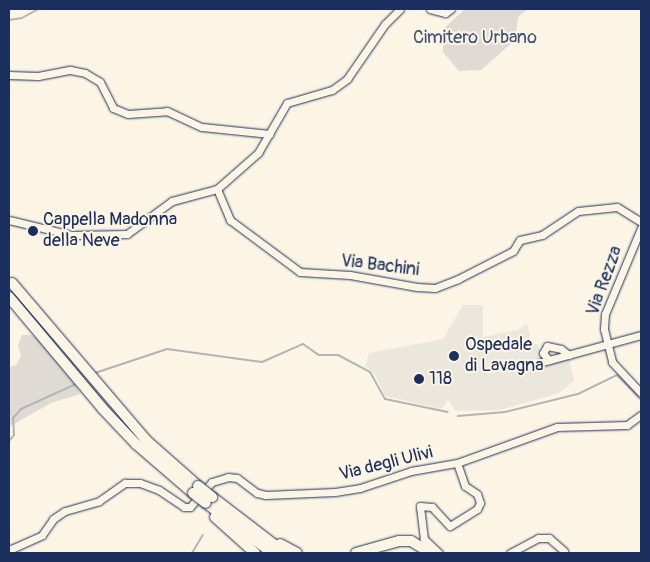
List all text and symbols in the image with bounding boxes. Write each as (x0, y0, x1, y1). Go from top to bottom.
park label: Cimitero Urbano (413, 27, 537, 49)
place label: Cappella Madonna della Neve (43, 210, 177, 252)
marker: Cappella Madonna della Neve (27, 225, 39, 237)
street label: Via Rezza (582, 243, 628, 319)
street label: Via Bachini (339, 250, 421, 282)
place label: Ospedale di Lavagna (465, 335, 544, 378)
marker: Ospedale di Lavagna (447, 349, 461, 363)
place label: 118 (429, 368, 452, 390)
marker: 118 (413, 373, 425, 385)
street label: Via degli Ulivi (337, 442, 435, 486)

